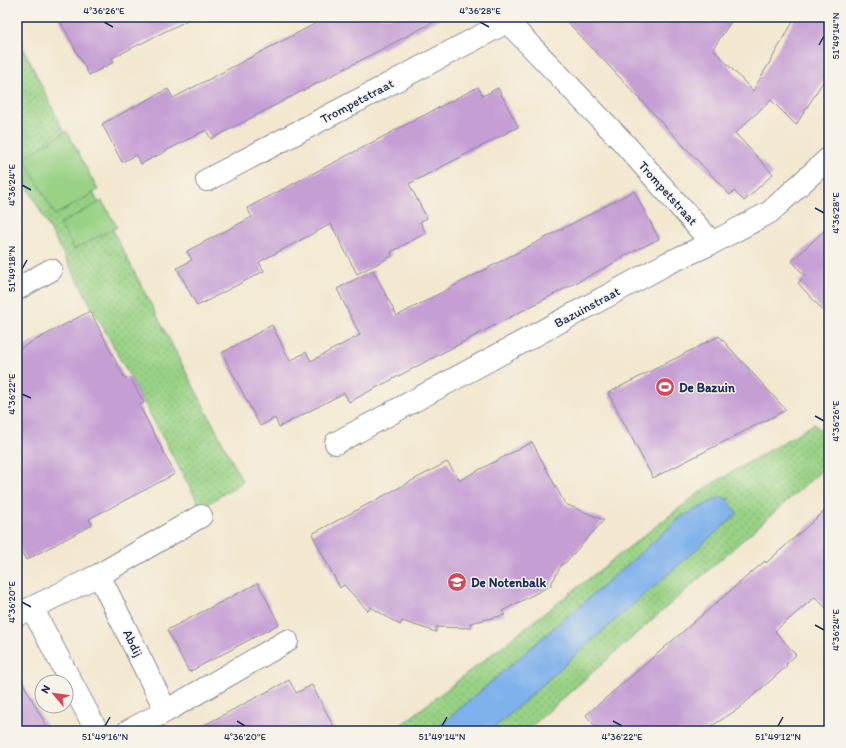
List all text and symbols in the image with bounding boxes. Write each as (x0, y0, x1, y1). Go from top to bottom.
text: 4°36'26"E (83, 4, 125, 17)
text: 4°36'28"E (459, 4, 501, 17)
text: 51°49'14"N (829, 12, 842, 60)
street label: Trompetstraat (318, 75, 396, 127)
street label: Trompetstraat (635, 158, 701, 228)
text: 4°36'24"E (5, 164, 18, 206)
text: 4°36'28"E (829, 192, 842, 234)
text: 51°49'18"N (5, 246, 18, 292)
street label: Bazuinstraat (552, 283, 623, 331)
text: 4°36'22"E (5, 373, 18, 415)
sports icon: De Bazuin (654, 376, 676, 398)
place label: De Bazuin (679, 380, 736, 395)
text: 4°36'26"E (829, 400, 842, 442)
school or university icon: De Notenbalk (446, 571, 468, 593)
place label: De Notenbalk (471, 575, 546, 590)
text: 4°36'20"E (5, 580, 18, 623)
text: 4°36'24"E (829, 609, 842, 651)
street label: Abdij (120, 627, 146, 659)
north arrow (34, 674, 74, 714)
text: N (38, 683, 53, 696)
text: 51°49'16"N (82, 730, 128, 743)
text: 4°36'20"E (224, 730, 267, 743)
text: 51°49'14"N (419, 730, 466, 743)
text: 4°36'22"E (601, 730, 643, 743)
text: 51°49'12"N (755, 730, 801, 743)

